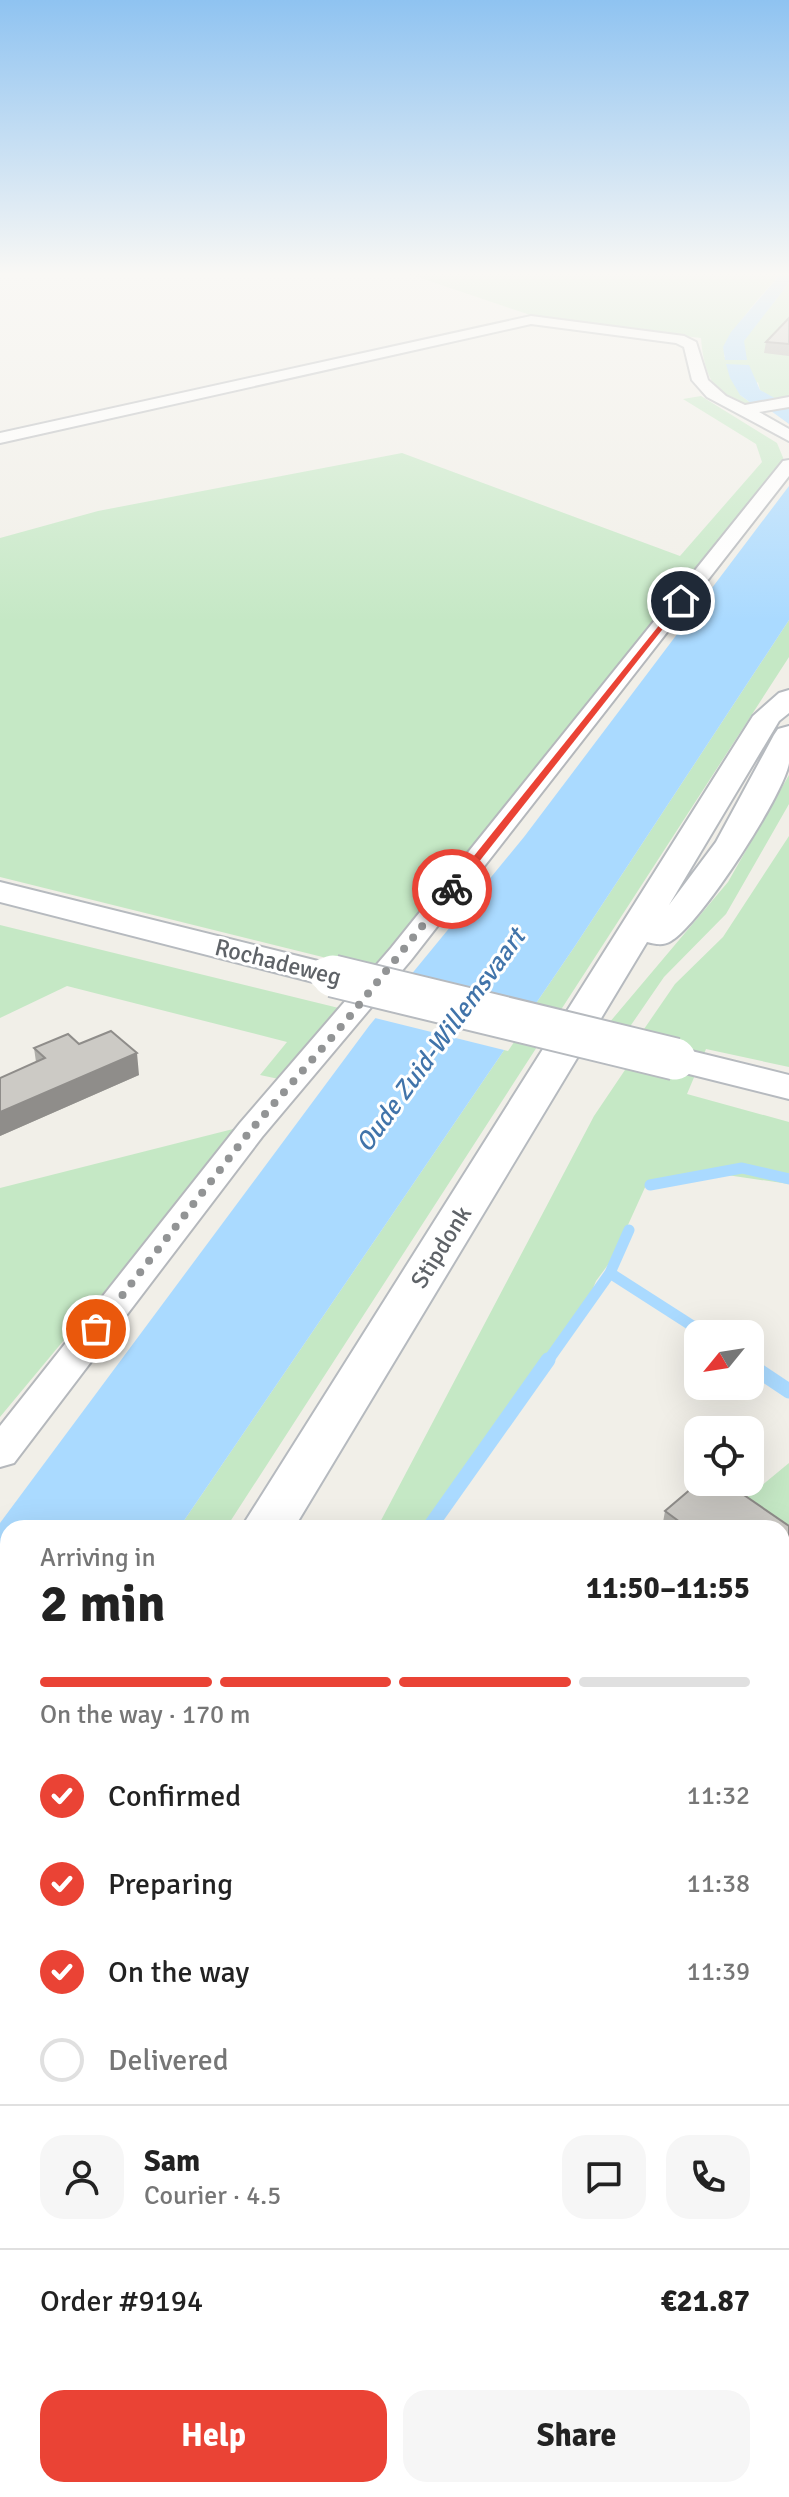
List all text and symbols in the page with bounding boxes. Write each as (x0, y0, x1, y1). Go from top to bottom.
pin (647, 567, 715, 635)
icon: home (659, 579, 703, 623)
courier (412, 849, 492, 929)
icon: bike (430, 867, 474, 911)
water label: Oude Zuid-Willemsvaart (349, 920, 534, 1158)
street label: Rochadeweg (212, 932, 344, 992)
street label: Stipdonk (404, 1200, 478, 1294)
pin (62, 1295, 130, 1363)
icon: bag (74, 1307, 118, 1351)
north arrow (684, 1320, 764, 1400)
map controls (684, 1320, 764, 1496)
button: locate (684, 1416, 764, 1496)
text: Arriving in (40, 1542, 156, 1574)
text: 11:50–11:55 (586, 1570, 750, 1607)
text: 2 min (40, 1572, 166, 1636)
text: On the way · 170 m (40, 1699, 250, 1731)
icon: check (40, 1774, 84, 1818)
text: Confirmed (108, 1778, 241, 1815)
text: 11:32 (687, 1780, 750, 1812)
icon: check (40, 1862, 84, 1906)
text: Preparing (108, 1866, 233, 1903)
text: 11:38 (687, 1868, 750, 1900)
icon: check (40, 1950, 84, 1994)
text: On the way (108, 1954, 249, 1991)
text: 11:39 (687, 1956, 750, 1988)
text: Delivered (108, 2042, 229, 2079)
button: person (40, 2135, 124, 2219)
button: chat (562, 2135, 646, 2219)
button: phone (666, 2135, 750, 2219)
text: Sam (144, 2143, 200, 2180)
text: Courier · 4.5 (144, 2180, 281, 2212)
text: Order #9194 (40, 2283, 203, 2320)
text: €21.87 (660, 2283, 750, 2320)
button: Help (40, 2390, 387, 2482)
button: Share (403, 2390, 750, 2482)

